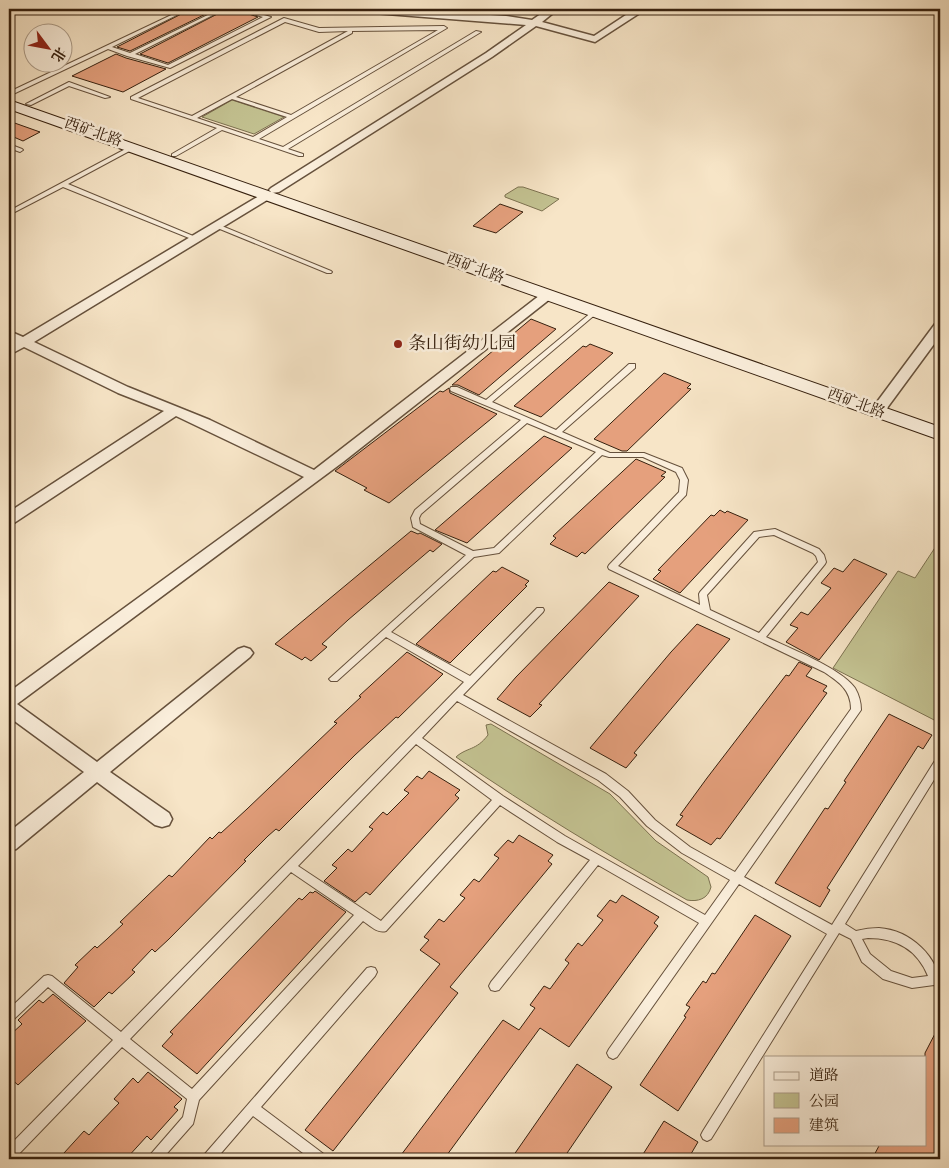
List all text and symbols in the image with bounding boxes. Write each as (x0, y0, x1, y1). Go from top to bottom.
north arrow (22, 22, 72, 72)
text: 北 (46, 43, 70, 65)
street label: 西矿北路 (61, 113, 125, 153)
street label: 西矿北路 (443, 249, 507, 289)
place label: 条山街幼儿园 (408, 332, 516, 357)
marker: 条山街幼儿园 (392, 338, 404, 350)
street label: 西矿北路 (824, 384, 888, 424)
legend (764, 1056, 926, 1146)
text: 道路 (809, 1066, 839, 1087)
text: 公园 (809, 1092, 839, 1113)
text: 建筑 (809, 1116, 839, 1137)

